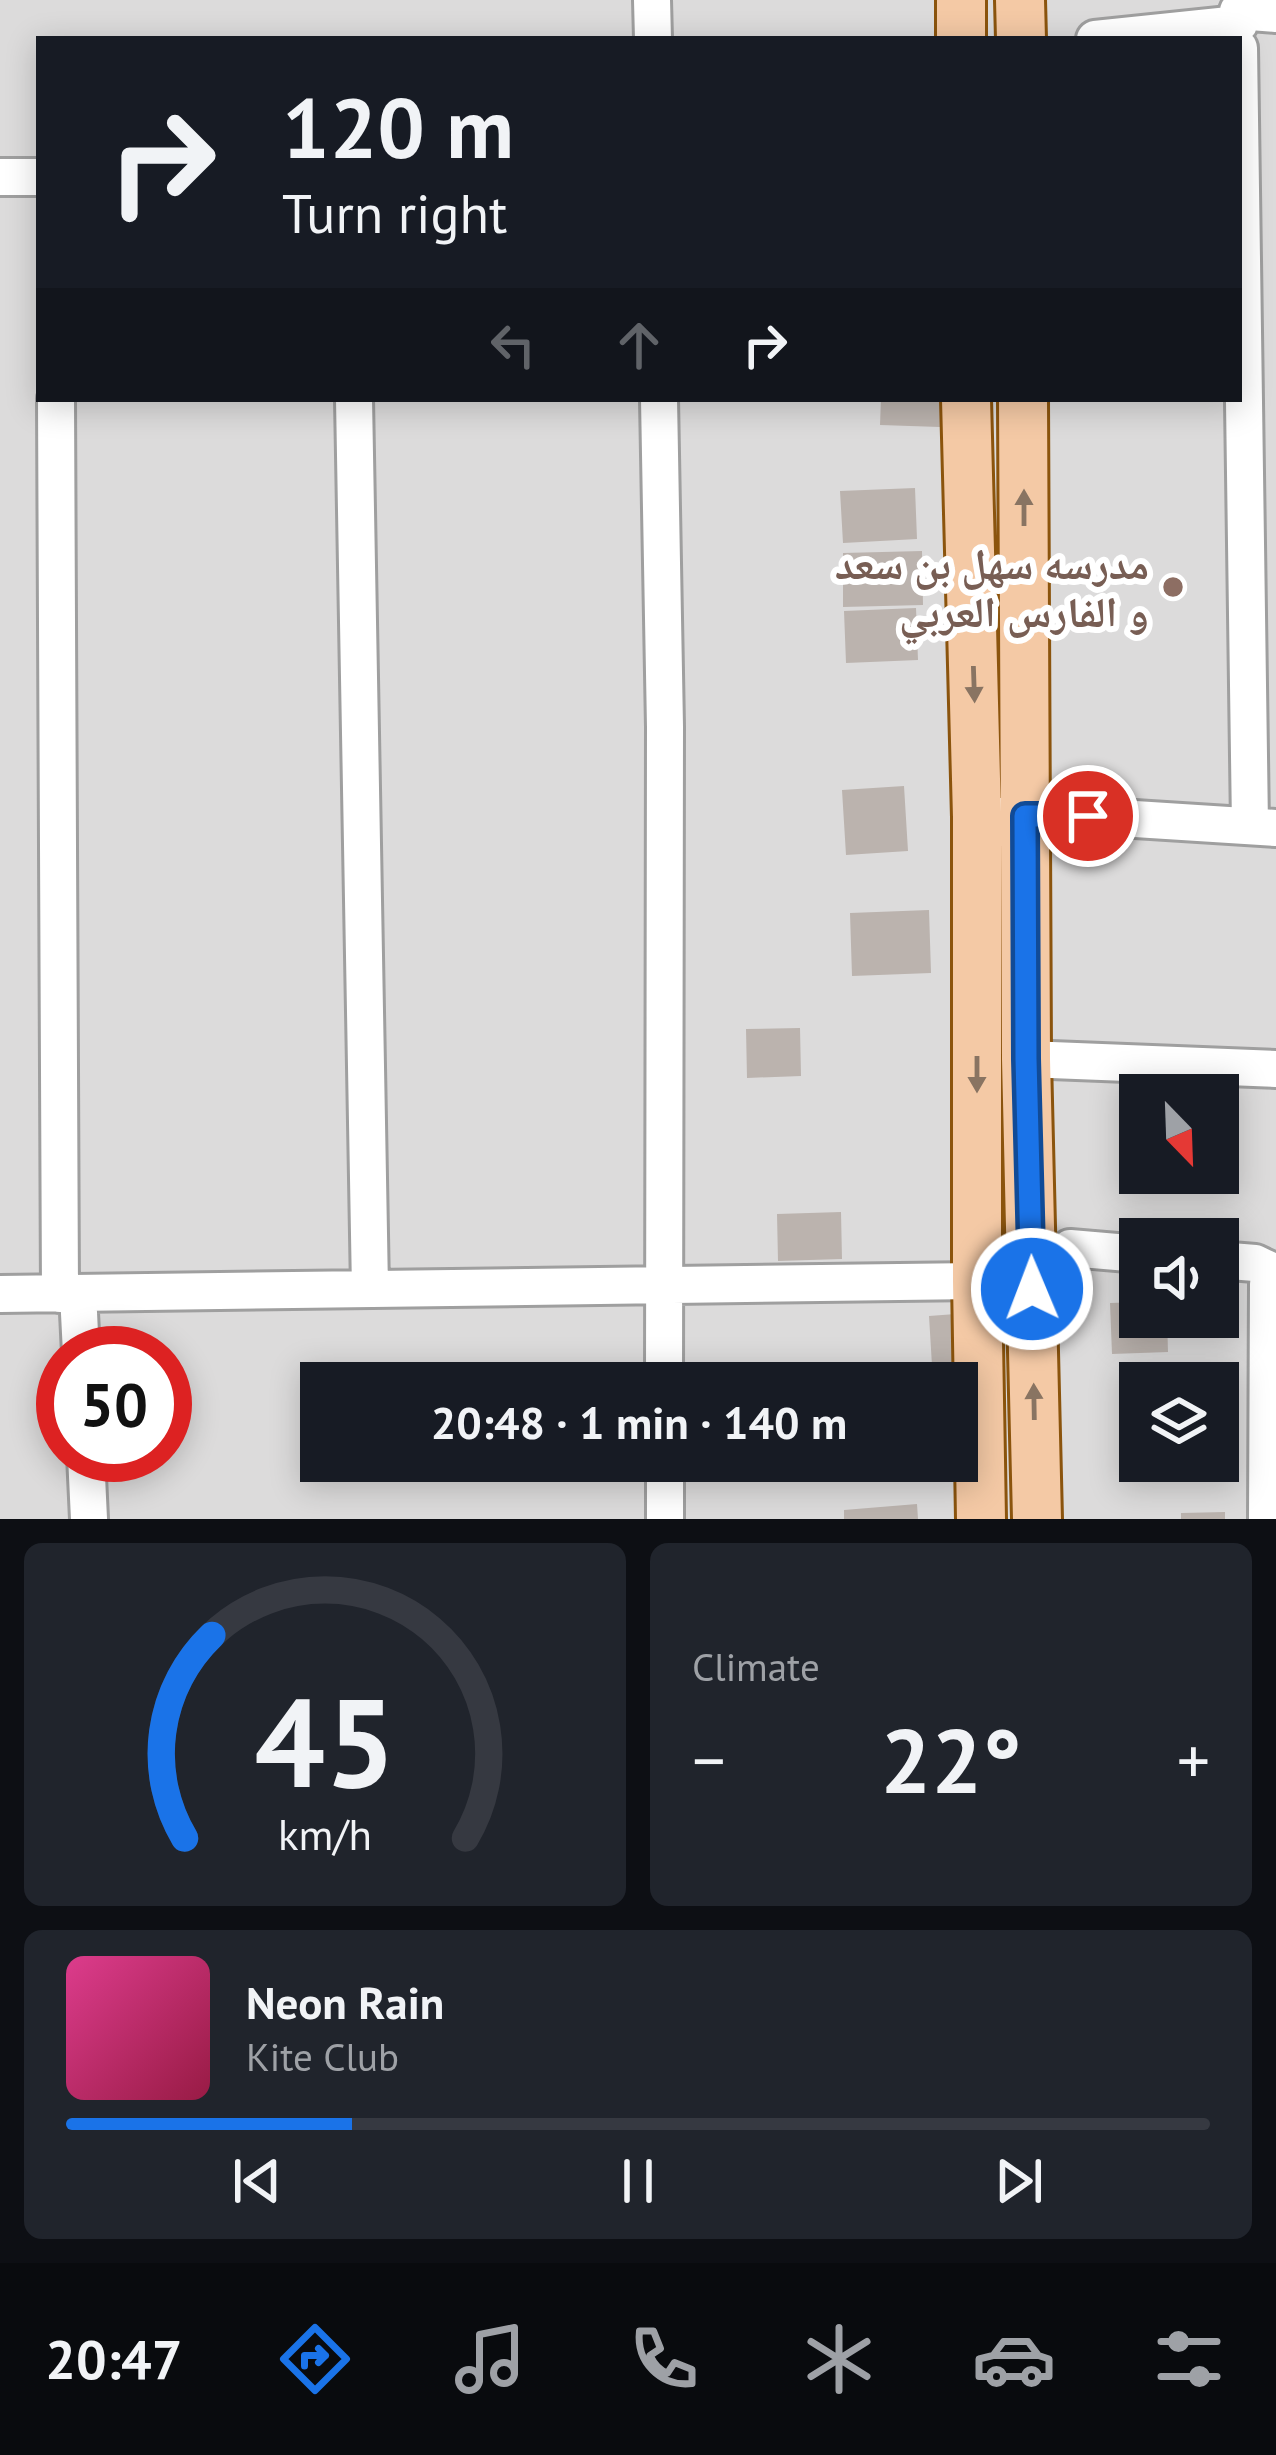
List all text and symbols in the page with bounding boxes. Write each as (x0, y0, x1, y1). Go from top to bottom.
text: 120 m (282, 72, 514, 181)
icon: right (84, 84, 240, 240)
text: Turn right (282, 178, 507, 248)
icon: left (480, 312, 546, 378)
icon: ahead (606, 312, 672, 378)
icon: right (732, 312, 798, 378)
one-way arrow (1014, 488, 1034, 526)
place label: مدرسه سهل بن سعد و الفارس العربي (835, 536, 1149, 645)
marker: مدرسه سهل بن سعد و الفارس العربي (1160, 574, 1186, 600)
one-way arrow (964, 666, 983, 704)
pin (1037, 765, 1139, 867)
icon: arrive (1055, 783, 1121, 849)
one-way arrow (967, 1056, 987, 1094)
north arrow (1119, 1074, 1239, 1194)
map controls (1119, 1074, 1239, 1482)
button: sound (1119, 1218, 1239, 1338)
position arrow (969, 1226, 1095, 1352)
speed limit sign: 50 (36, 1326, 192, 1482)
button: layers (1119, 1362, 1239, 1482)
one-way arrow (1025, 1382, 1044, 1420)
text: 20:48 · 1 min · 140 m (431, 1393, 847, 1451)
text: Climate (692, 1641, 820, 1692)
text: 45 (254, 1660, 396, 1821)
text: 22° (880, 1701, 1022, 1818)
text: − (692, 1717, 725, 1802)
text: + (1177, 1717, 1210, 1802)
text: km/h (278, 1805, 372, 1861)
text: Neon Rain (246, 1973, 444, 2031)
text: Kite Club (246, 2031, 399, 2082)
icon: previous (224, 2148, 290, 2214)
icon: pause (605, 2148, 671, 2214)
icon: next (986, 2148, 1052, 2214)
icon: directions (273, 2317, 357, 2401)
icon: music (448, 2317, 532, 2401)
icon: phone (622, 2317, 706, 2401)
icon: climate (797, 2317, 881, 2401)
icon: car (972, 2317, 1056, 2401)
icon: filters (1147, 2317, 1231, 2401)
text: 20:47 (45, 2324, 182, 2394)

